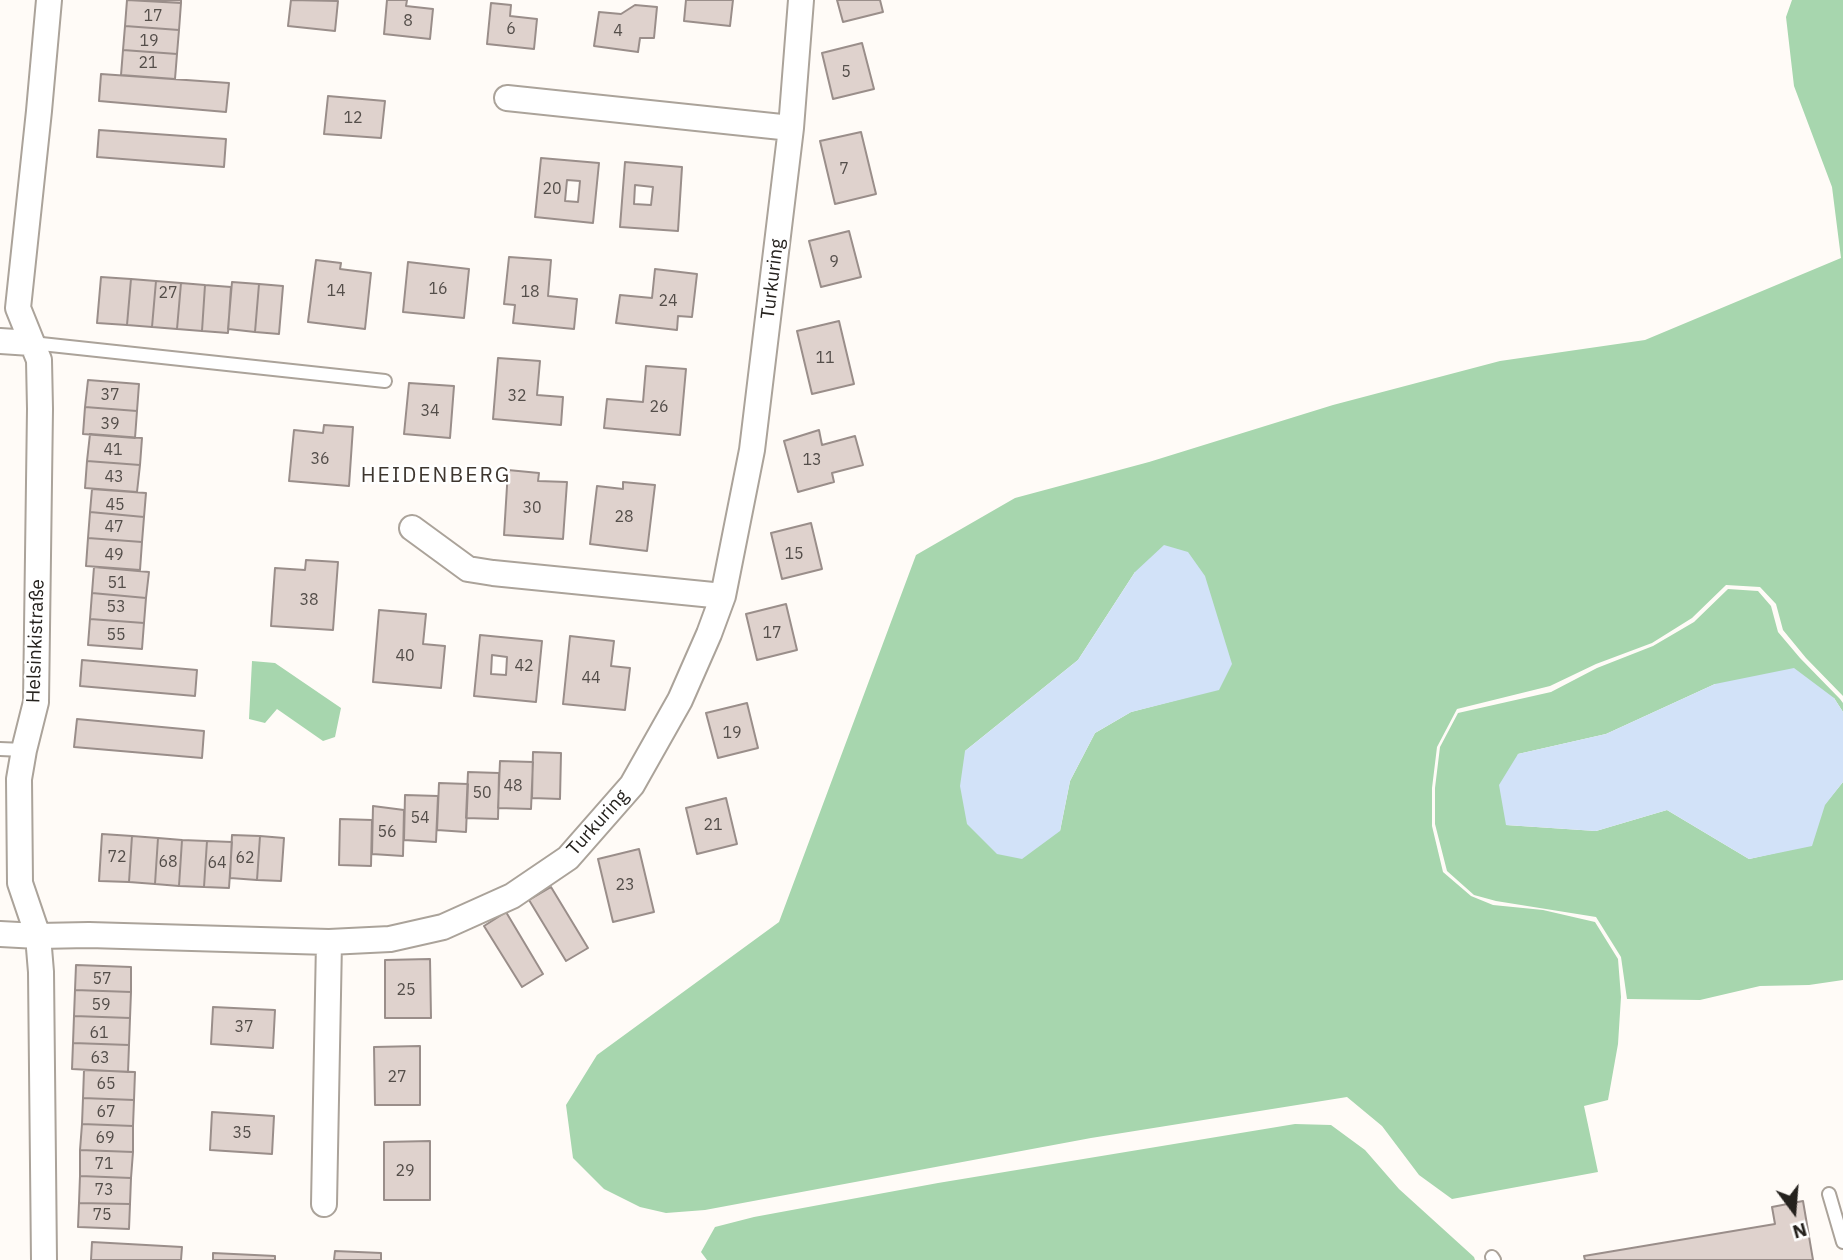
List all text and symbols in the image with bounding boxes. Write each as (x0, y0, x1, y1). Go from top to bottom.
house number: 17 (143, 6, 163, 26)
house number: 8 (403, 11, 413, 31)
house number: 6 (506, 19, 516, 39)
house number: 4 (613, 21, 623, 41)
house number: 19 (139, 31, 159, 51)
house number: 21 (138, 53, 158, 73)
house number: 5 (841, 62, 851, 82)
house number: 12 (343, 108, 363, 128)
house number: 7 (839, 159, 849, 179)
house number: 20 (542, 179, 562, 199)
street label: Turkuring (757, 237, 789, 321)
house number: 9 (829, 252, 839, 272)
house number: 16 (428, 279, 448, 299)
house number: 14 (326, 281, 346, 301)
house number: 18 (520, 282, 540, 302)
house number: 27 (158, 283, 178, 303)
house number: 24 (658, 291, 678, 311)
house number: 11 (815, 348, 835, 368)
house number: 37 (100, 385, 120, 405)
house number: 32 (507, 386, 527, 406)
house number: 26 (649, 397, 669, 417)
house number: 34 (420, 401, 440, 421)
house number: 39 (100, 414, 120, 434)
house number: 41 (103, 440, 123, 460)
house number: 36 (310, 449, 330, 469)
house number: 13 (802, 450, 822, 470)
district label: HEIDENBERG (362, 463, 510, 489)
house number: 43 (104, 467, 124, 487)
house number: 45 (105, 495, 125, 515)
house number: 30 (522, 498, 542, 518)
house number: 28 (614, 507, 634, 527)
house number: 47 (104, 517, 124, 537)
house number: 15 (784, 544, 804, 564)
house number: 49 (104, 545, 124, 565)
house number: 51 (107, 573, 127, 593)
street label: Helsinkistraße (22, 579, 50, 703)
house number: 38 (299, 590, 319, 610)
house number: 53 (106, 597, 126, 617)
house number: 17 (762, 623, 782, 643)
house number: 55 (106, 625, 126, 645)
house number: 40 (395, 646, 415, 666)
house number: 42 (514, 656, 534, 676)
house number: 44 (581, 668, 601, 688)
house number: 19 (722, 723, 742, 743)
house number: 48 (503, 776, 523, 796)
house number: 50 (472, 783, 492, 803)
street label: Turkuring (562, 785, 634, 861)
house number: 54 (410, 808, 430, 828)
house number: 21 (703, 815, 723, 835)
house number: 56 (377, 822, 397, 842)
house number: 72 (107, 847, 127, 867)
house number: 62 (235, 848, 255, 868)
house number: 68 (158, 852, 178, 872)
house number: 64 (207, 853, 227, 873)
house number: 23 (615, 875, 635, 895)
house number: 57 (92, 969, 112, 989)
house number: 25 (396, 980, 416, 1000)
house number: 59 (91, 995, 111, 1015)
house number: 37 (234, 1017, 254, 1037)
house number: 61 (89, 1023, 109, 1043)
house number: 63 (90, 1048, 110, 1068)
house number: 27 (387, 1067, 407, 1087)
house number: 65 (96, 1074, 116, 1094)
house number: 67 (96, 1102, 116, 1122)
house number: 35 (232, 1123, 252, 1143)
house number: 69 (95, 1128, 115, 1148)
house number: 71 (94, 1154, 114, 1174)
house number: 29 (395, 1161, 415, 1181)
north arrow (1759, 1176, 1829, 1246)
house number: 73 (94, 1180, 114, 1200)
house number: 75 (92, 1205, 112, 1225)
text: N (1790, 1218, 1810, 1245)

